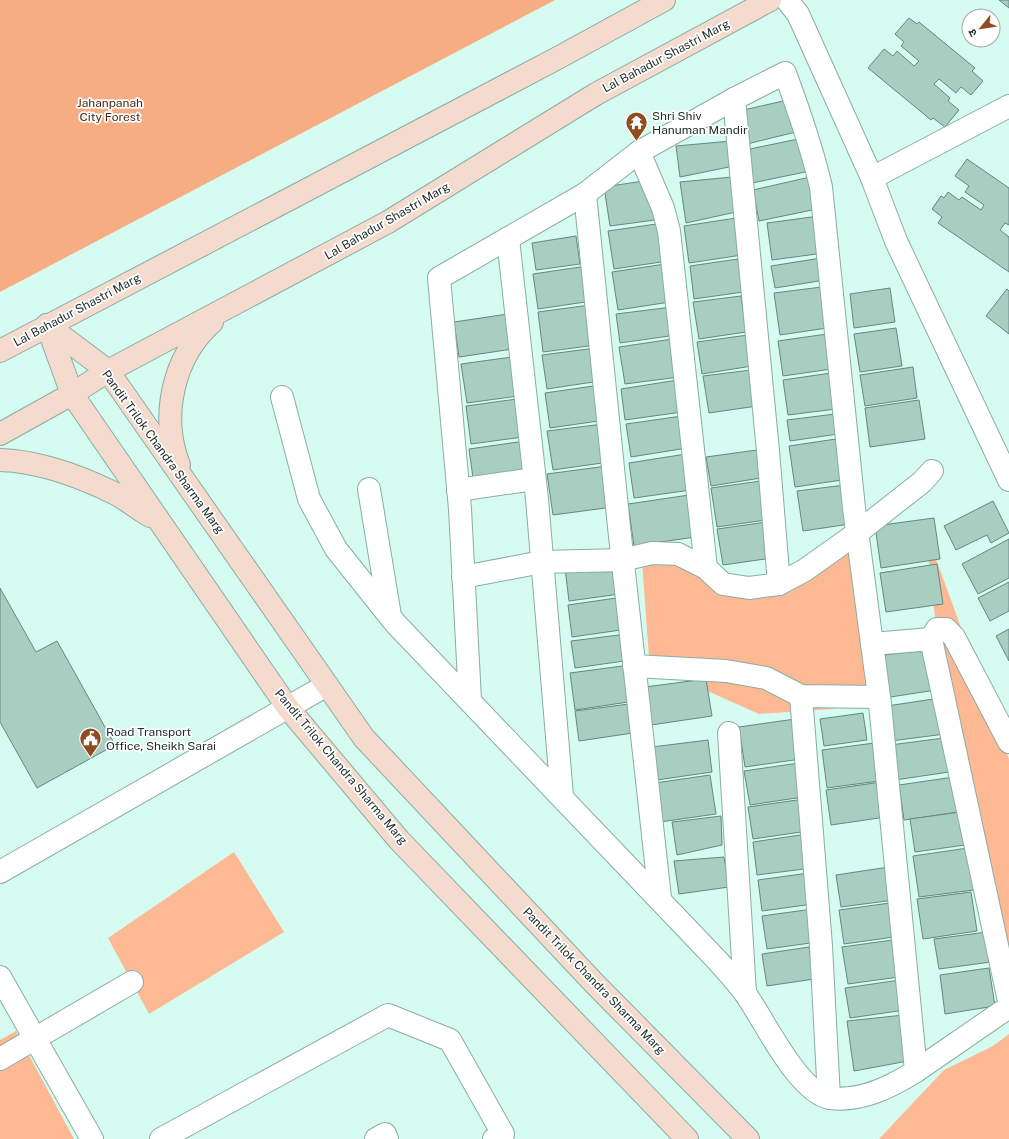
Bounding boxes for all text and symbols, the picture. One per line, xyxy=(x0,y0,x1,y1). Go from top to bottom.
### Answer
north arrow xyxy=(961,8,1001,48)
street label: Lal Bahadur Shastri Marg xyxy=(600,17,732,95)
text: उ xyxy=(965,27,979,39)
park label: Jahanpanah City Forest xyxy=(77,96,143,124)
place label: Shri Shiv Hanuman Mandir xyxy=(652,109,748,137)
temple icon: Shri Shiv Hanuman Mandir xyxy=(624,110,650,143)
street label: Lal Bahadur Shastri Marg xyxy=(322,179,452,263)
street label: Lal Bahadur Shastri Marg xyxy=(11,271,143,349)
street label: Pandit Trilok Chandra Sharma Marg xyxy=(99,368,227,536)
street label: Pandit Trilok Chandra Sharma Marg xyxy=(272,686,410,848)
place label: Road Transport Office, Sheikh Sarai xyxy=(106,725,216,753)
public building icon: Road Transport Office, Sheikh Sarai xyxy=(77,726,103,759)
street label: Pandit Trilok Chandra Sharma Marg xyxy=(520,905,668,1057)

